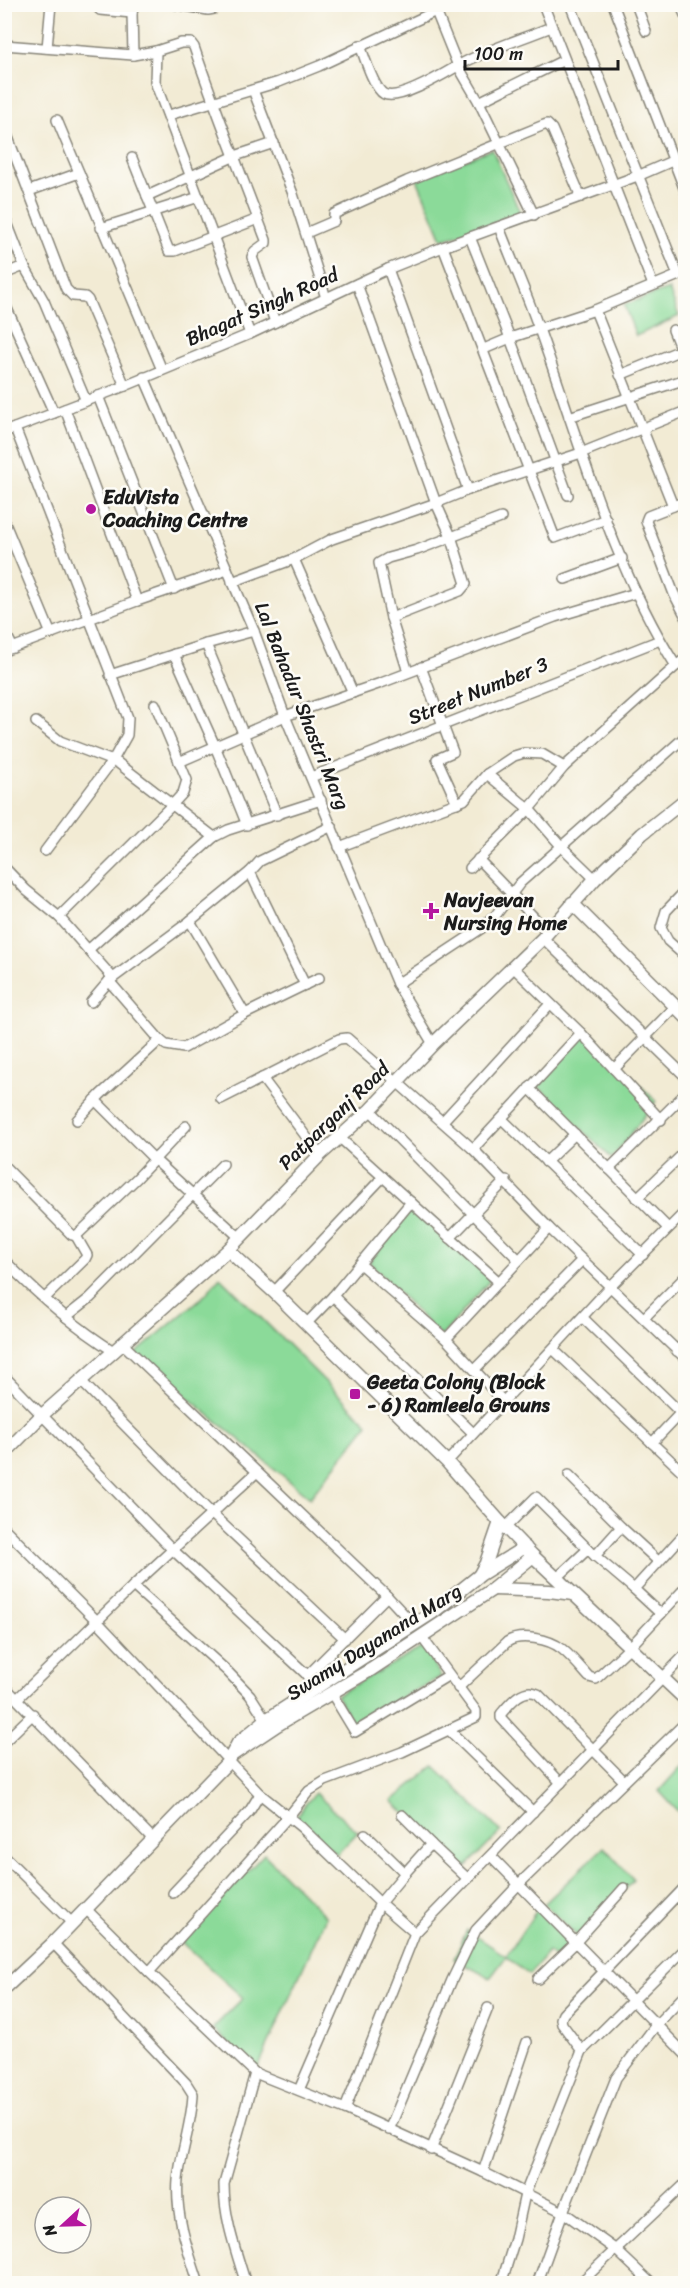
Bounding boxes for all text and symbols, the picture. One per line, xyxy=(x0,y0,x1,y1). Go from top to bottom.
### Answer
scale bar xyxy=(465,33,618,71)
text: 100 m xyxy=(474,38,523,70)
street label: Bhagat Singh Road xyxy=(180,257,345,356)
place label: EduVista Coaching Centre xyxy=(102,480,249,538)
marker: EduVista Coaching Centre xyxy=(84,502,98,516)
street label: Lal Bahadur Shastri Marg xyxy=(244,597,360,815)
street label: Street Number 3 xyxy=(403,647,553,735)
place label: Navjeevan Nursing Home xyxy=(443,883,568,941)
marker: Navjeevan Nursing Home xyxy=(422,902,440,920)
street label: Patparganj Road xyxy=(270,1052,399,1179)
place label: Geeta Colony (Block - 6) Ramleela Grouns xyxy=(366,1365,551,1423)
marker: Geeta Colony (Block - 6) Ramleela Grouns xyxy=(348,1387,362,1401)
street label: Swamy Dayanand Marg xyxy=(279,1574,469,1710)
north arrow xyxy=(33,2195,93,2255)
text: N xyxy=(34,2219,65,2242)

